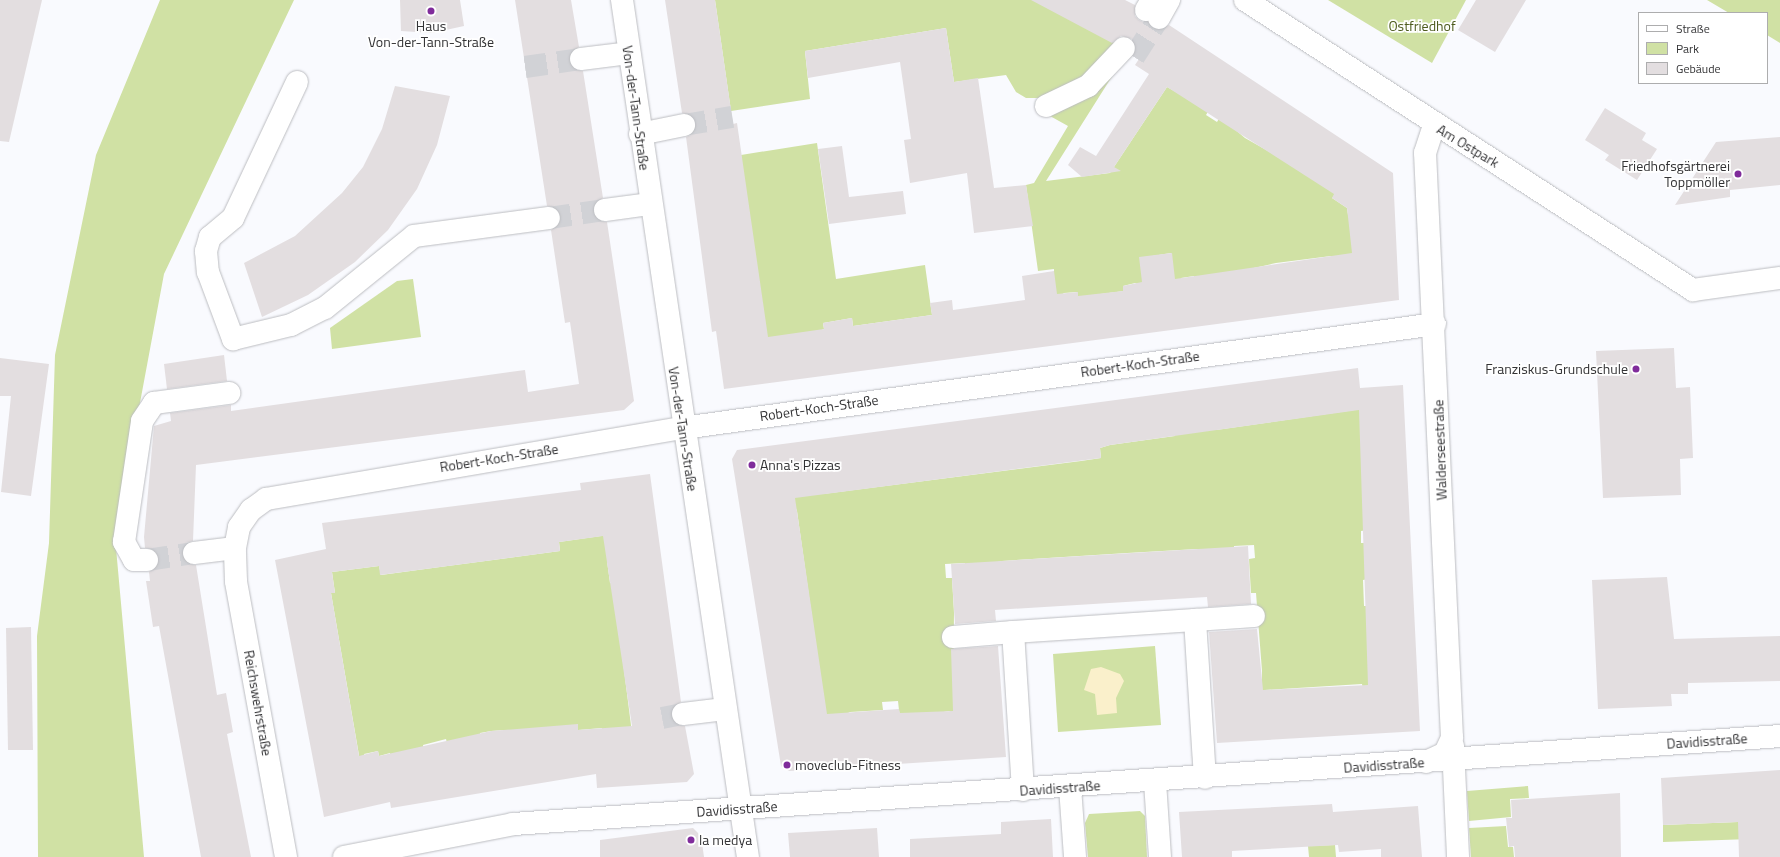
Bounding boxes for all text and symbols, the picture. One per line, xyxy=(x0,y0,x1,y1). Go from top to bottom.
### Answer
marker: Haus Von-der-Tann-Straße xyxy=(426,6,436,16)
legend xyxy=(1638,12,1768,84)
place label: Haus Von-der-Tann-Straße xyxy=(368,18,494,50)
park label: Ostfriedhof xyxy=(1388,18,1456,34)
text: Straße xyxy=(1676,19,1710,38)
text: Park xyxy=(1676,39,1699,58)
street label: Von-der-Tann-Straße xyxy=(619,44,653,172)
text: Gebäude xyxy=(1676,59,1721,78)
street label: Am Ostpark xyxy=(1434,121,1502,171)
place label: Friedhofsgärtnerei Toppmöller xyxy=(1621,158,1730,190)
marker: Friedhofsgärtnerei Toppmöller xyxy=(1733,169,1743,179)
street label: Robert-Koch-Straße xyxy=(1080,347,1200,381)
place label: Franziskus-Grundschule xyxy=(1485,361,1628,377)
marker: Franziskus-Grundschule xyxy=(1631,364,1641,374)
street label: Von-der-Tann-Straße xyxy=(665,366,701,492)
street label: Robert-Koch-Straße xyxy=(759,391,879,425)
street label: Walderseestraße xyxy=(1430,399,1450,501)
street label: Robert-Koch-Straße xyxy=(439,440,559,476)
place label: Anna's Pizzas xyxy=(760,457,840,473)
marker: Anna's Pizzas xyxy=(747,460,757,470)
street label: Reichswehrstraße xyxy=(240,649,276,757)
street label: Davidisstraße xyxy=(1666,730,1748,752)
street label: Davidisstraße xyxy=(1343,754,1425,776)
place label: moveclub-Fitness xyxy=(795,757,901,773)
marker: moveclub-Fitness xyxy=(782,760,792,770)
street label: Davidisstraße xyxy=(1019,777,1101,799)
street label: Davidisstraße xyxy=(696,798,778,820)
place label: la medya xyxy=(699,832,752,848)
marker: la medya xyxy=(686,835,696,845)

